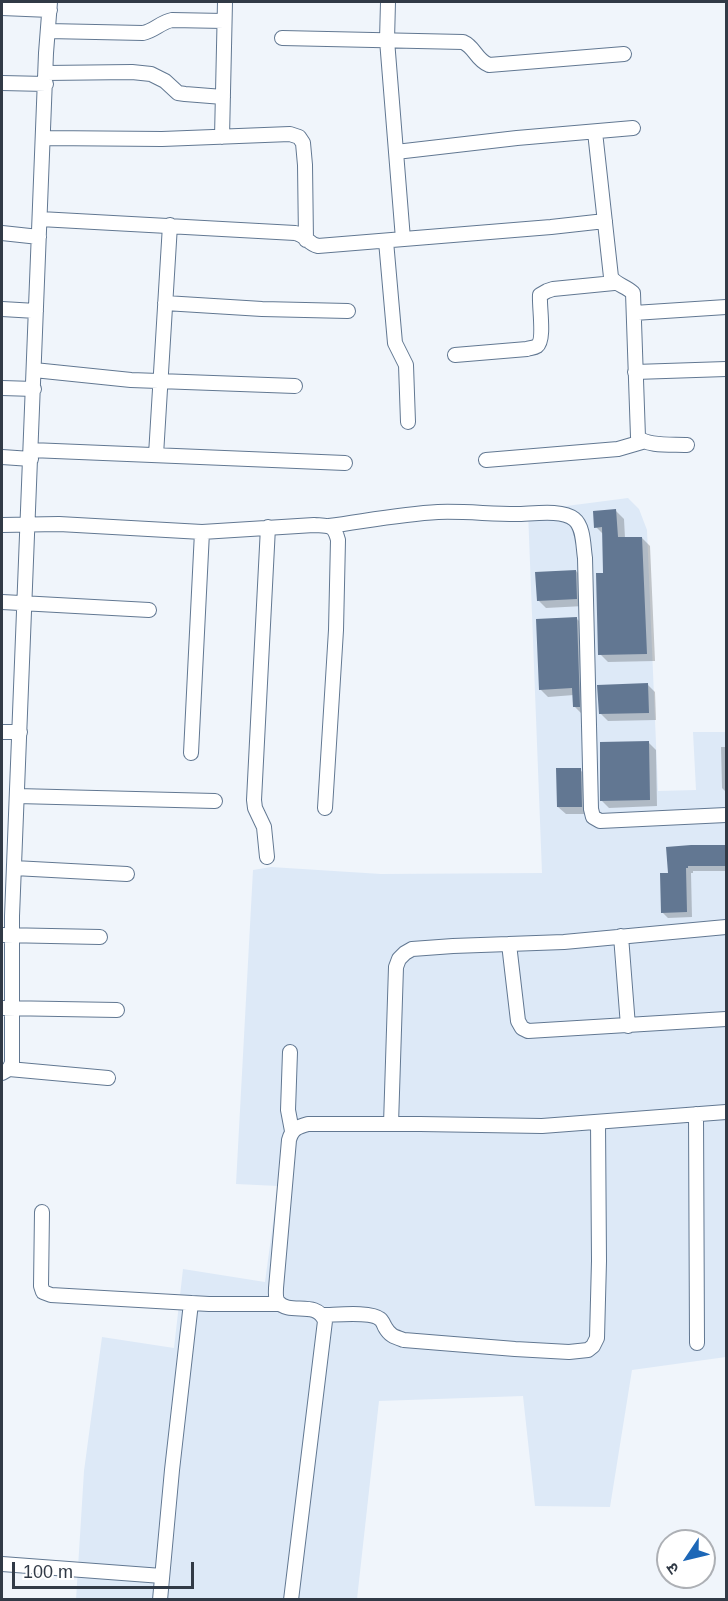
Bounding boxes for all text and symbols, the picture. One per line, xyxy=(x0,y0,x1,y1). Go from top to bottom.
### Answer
north arrow xyxy=(656,1529,716,1589)
scale bar xyxy=(15,1550,196,1588)
text: उ xyxy=(663,1560,682,1577)
text: 100 m xyxy=(23,1562,73,1582)

